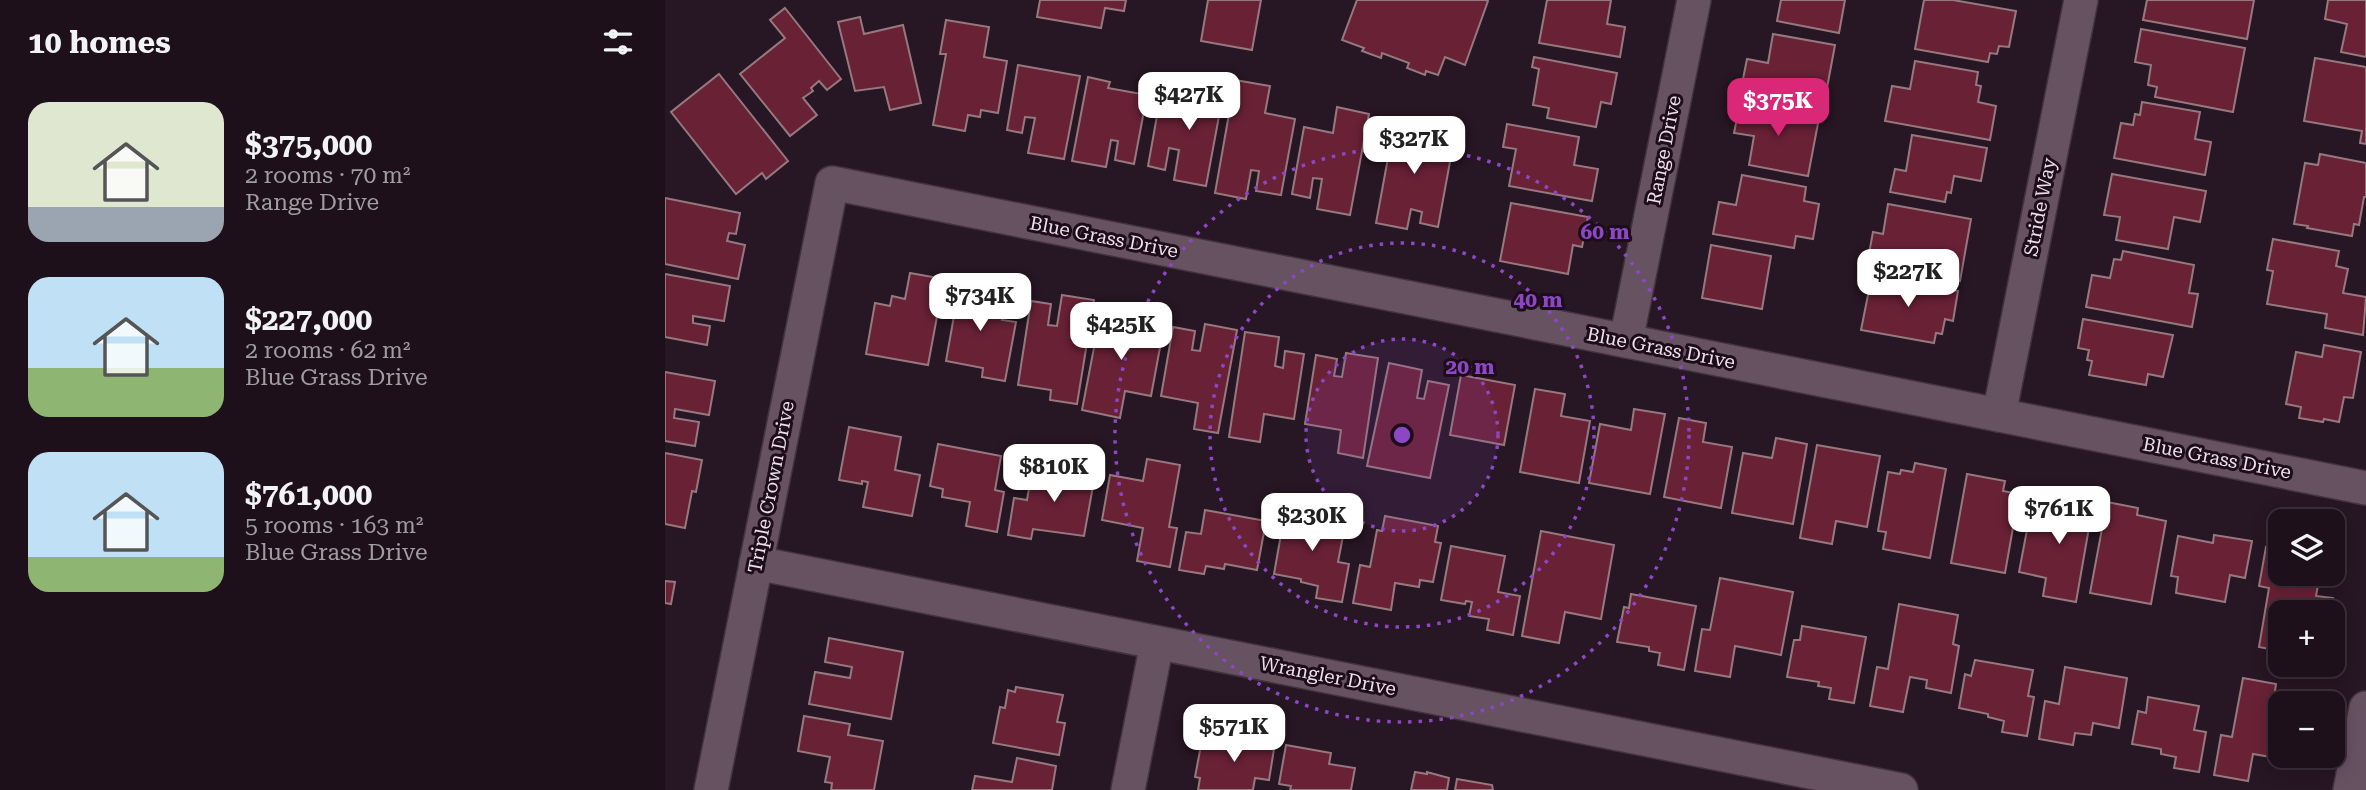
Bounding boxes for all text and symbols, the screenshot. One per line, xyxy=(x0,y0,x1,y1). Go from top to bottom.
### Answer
icon: filters xyxy=(599,23,637,61)
text: 10 homes xyxy=(28,25,171,60)
pin: $427K xyxy=(1140,72,1238,132)
pin: $375K xyxy=(1729,78,1827,138)
text: $427K xyxy=(1154,81,1224,108)
text: $375K xyxy=(1743,87,1813,114)
street label: Range Drive xyxy=(1642,93,1686,207)
pin: $327K xyxy=(1365,116,1463,176)
text: $327K xyxy=(1379,125,1449,152)
text: $375,000 xyxy=(245,127,372,162)
icon: home xyxy=(84,130,168,214)
street label: Stride Way xyxy=(2019,155,2061,258)
text: 2 rooms · 70 m² xyxy=(245,162,411,189)
text: Range Drive xyxy=(245,189,379,216)
street label: Blue Grass Drive xyxy=(1028,211,1180,263)
text: 60 m xyxy=(1580,220,1630,244)
pin: $227K xyxy=(1859,250,1957,309)
text: $227K xyxy=(1873,258,1943,285)
pin: $734K xyxy=(931,274,1029,333)
text: $734K xyxy=(945,282,1015,309)
text: 40 m xyxy=(1513,288,1563,312)
text: $227,000 xyxy=(245,302,372,337)
pin: $425K xyxy=(1072,302,1170,362)
icon: home xyxy=(84,305,168,389)
text: $425K xyxy=(1086,311,1156,338)
street label: Blue Grass Drive xyxy=(1585,322,1737,374)
text: 2 rooms · 62 m² xyxy=(245,337,411,364)
text: 20 m xyxy=(1445,355,1495,379)
text: Blue Grass Drive xyxy=(245,364,428,391)
street label: Triple Crown Drive xyxy=(743,399,799,575)
centre of rings xyxy=(1390,423,1414,447)
street label: Blue Grass Drive xyxy=(2141,432,2293,484)
pin: $810K xyxy=(1005,444,1103,504)
text: $810K xyxy=(1019,453,1089,480)
text: $761,000 xyxy=(245,477,372,512)
icon: home xyxy=(84,480,168,564)
pin: $761K xyxy=(2010,486,2108,546)
pin: $230K xyxy=(1263,494,1361,553)
text: $761K xyxy=(2024,495,2094,522)
text: $230K xyxy=(1277,502,1347,529)
map controls xyxy=(2268,509,2345,768)
button: layers xyxy=(2268,509,2345,586)
text: 5 rooms · 163 m² xyxy=(245,512,423,539)
text: Blue Grass Drive xyxy=(245,539,428,566)
button: + xyxy=(2268,600,2345,677)
street label: Wrangler Drive xyxy=(1258,652,1398,700)
button: − xyxy=(2268,691,2345,768)
pin: $571K xyxy=(1185,704,1283,764)
text: $571K xyxy=(1199,713,1269,740)

